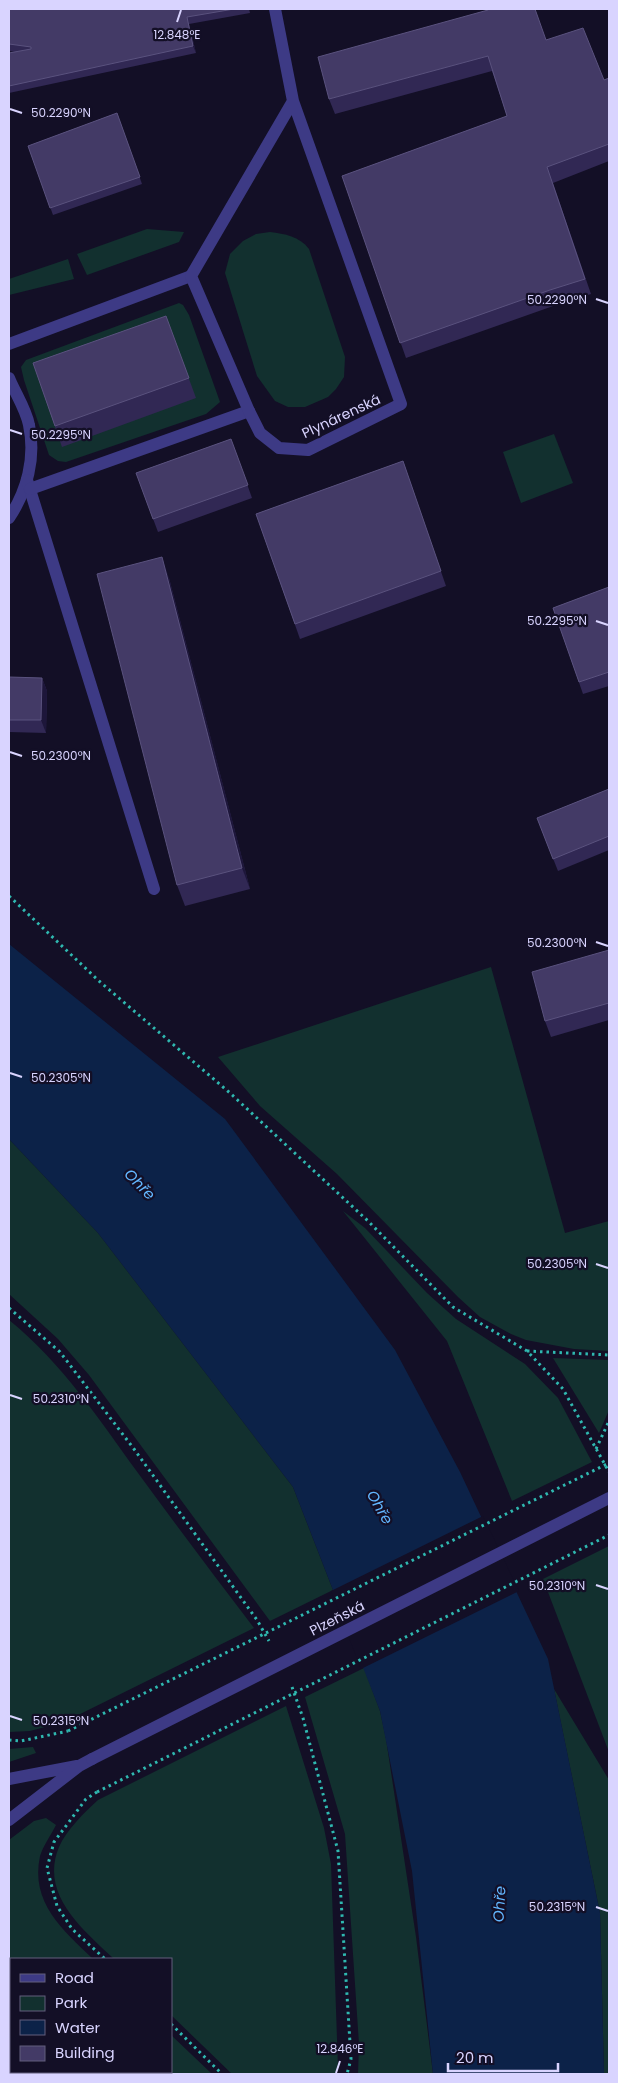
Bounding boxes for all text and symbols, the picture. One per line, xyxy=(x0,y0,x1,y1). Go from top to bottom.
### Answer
text: 12.848°E xyxy=(153,26,201,43)
text: 50.2290°N xyxy=(31,104,91,121)
text: 50.2290°N xyxy=(527,291,587,308)
street label: Plynárenská xyxy=(298,389,384,443)
text: 50.2295°N xyxy=(31,426,91,443)
text: 50.2295°N xyxy=(527,612,587,629)
text: 50.2300°N xyxy=(31,747,91,764)
text: 50.2300°N xyxy=(527,934,587,951)
text: 50.2305°N xyxy=(31,1069,91,1086)
water label: Ohře xyxy=(120,1164,160,1204)
text: 50.2305°N xyxy=(527,1255,587,1272)
text: 50.2310°N xyxy=(33,1390,89,1407)
water label: Ohře xyxy=(362,1486,398,1528)
text: 50.2310°N xyxy=(529,1577,585,1594)
street label: Plzeňská xyxy=(306,1596,368,1640)
text: 50.2315°N xyxy=(33,1712,89,1729)
water label: Ohře xyxy=(488,1885,510,1923)
text: 50.2315°N xyxy=(529,1898,585,1915)
legend xyxy=(10,1958,172,2073)
text: Road xyxy=(55,1967,94,1988)
text: Park xyxy=(55,1992,87,2013)
text: Water xyxy=(55,2017,101,2038)
text: 12.846°E xyxy=(316,2040,364,2057)
scale bar xyxy=(448,2040,558,2072)
text: Building xyxy=(55,2042,115,2063)
text: 20 m xyxy=(456,2047,494,2068)

